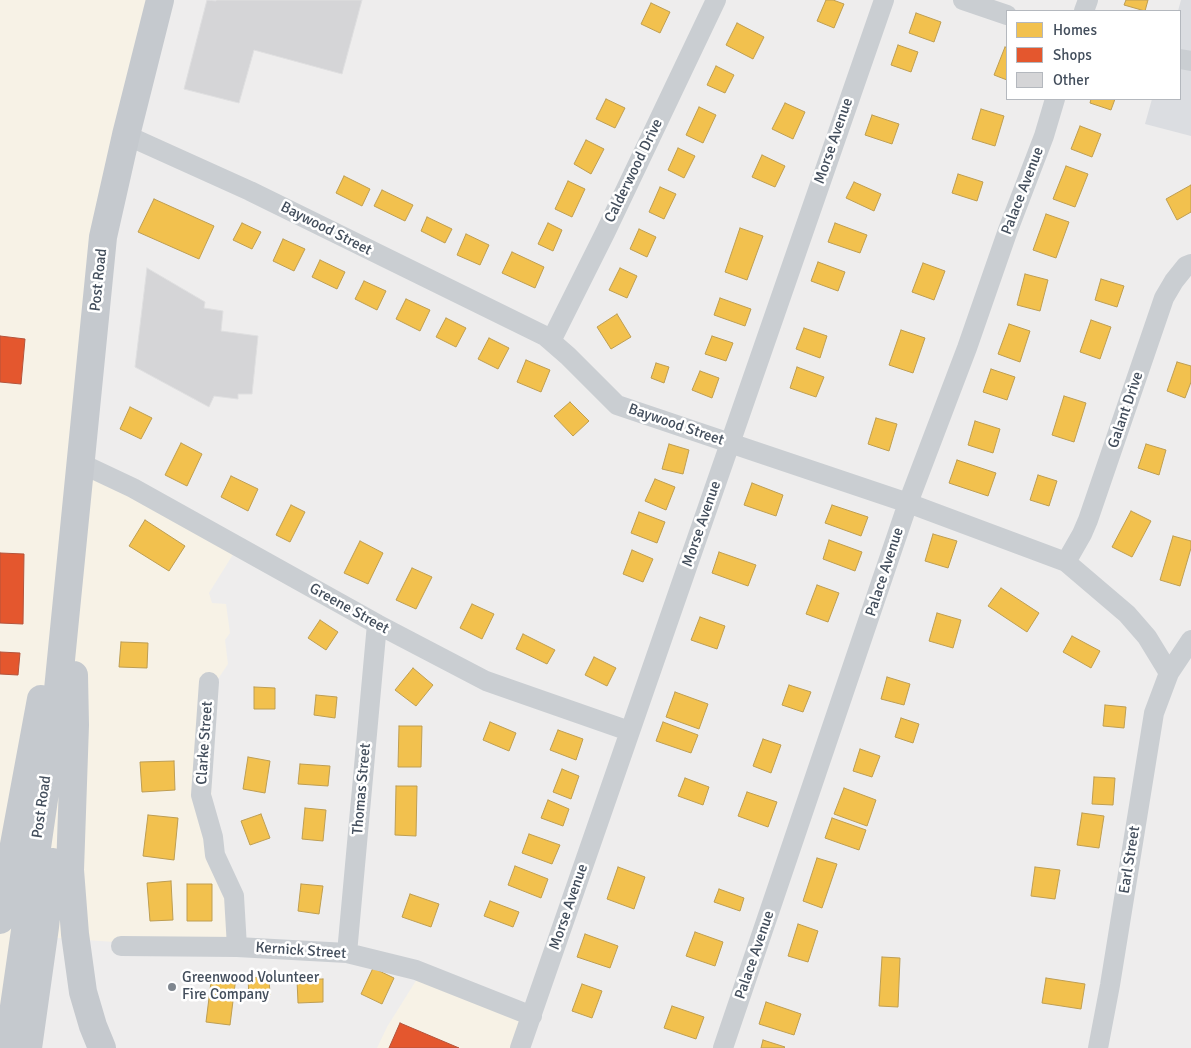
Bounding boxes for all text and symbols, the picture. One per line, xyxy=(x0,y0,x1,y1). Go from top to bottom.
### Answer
legend xyxy=(1006,10,1181,100)
text: Homes xyxy=(1053,21,1097,39)
text: Shops xyxy=(1053,46,1092,64)
text: Other xyxy=(1053,71,1089,89)
street label: Morse Avenue xyxy=(811,96,857,186)
street label: Calderwood Drive xyxy=(601,116,667,226)
street label: Palace Avenue xyxy=(998,145,1048,237)
street label: Baywood Street xyxy=(277,198,375,260)
street label: Post Road xyxy=(87,248,111,312)
street label: Galant Drive xyxy=(1105,369,1147,451)
street label: Baywood Street xyxy=(626,400,726,450)
street label: Morse Avenue xyxy=(679,479,725,569)
street label: Palace Avenue xyxy=(862,525,908,619)
street label: Greene Street xyxy=(306,580,392,638)
street label: Clarke Street xyxy=(193,701,217,785)
street label: Thomas Street xyxy=(349,742,375,836)
street label: Post Road xyxy=(29,774,55,840)
street label: Earl Street xyxy=(1116,825,1144,895)
street label: Morse Avenue xyxy=(546,862,592,952)
street label: Palace Avenue xyxy=(731,908,779,1002)
street label: Kernick Street xyxy=(255,939,347,963)
place label: Greenwood Volunteer Fire Company xyxy=(182,969,319,1004)
marker: Greenwood Volunteer Fire Company xyxy=(166,981,178,993)

